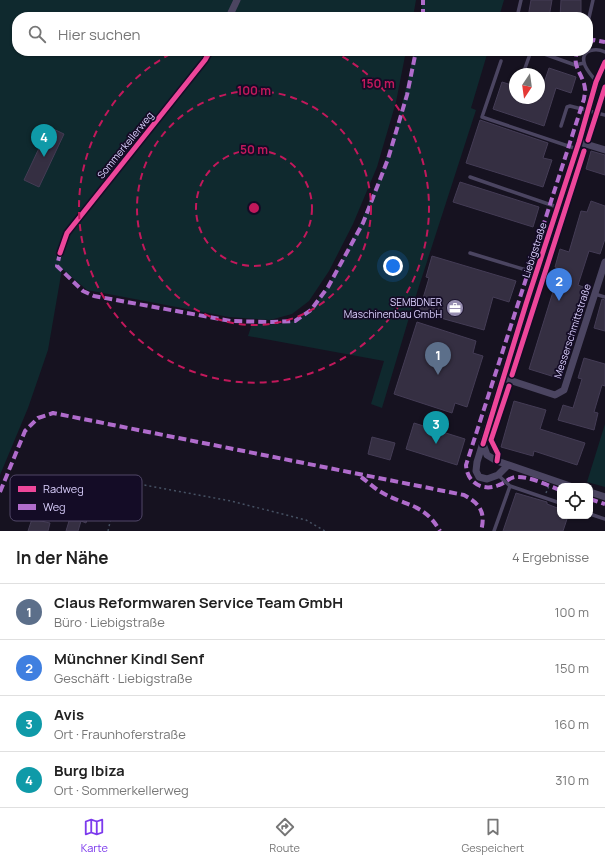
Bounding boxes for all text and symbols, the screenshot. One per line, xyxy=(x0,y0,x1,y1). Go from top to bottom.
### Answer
search box xyxy=(12,12,593,56)
icon: search xyxy=(26,23,48,45)
text: Hier suchen xyxy=(58,24,140,45)
north arrow xyxy=(509,68,545,104)
text: 150 m xyxy=(361,75,395,92)
text: 100 m xyxy=(237,82,271,99)
street label: Sommerkellerweg xyxy=(94,108,156,181)
pin: 4 xyxy=(31,124,57,157)
text: 50 m xyxy=(240,141,268,158)
centre of rings xyxy=(247,201,261,215)
street label: Liebigstraße xyxy=(518,220,550,280)
your location xyxy=(383,256,403,276)
pin: 2 xyxy=(546,268,572,301)
street label: Messerschmittstraße xyxy=(550,282,594,380)
place label: SEMBDNER Maschinenbau GmbH xyxy=(344,295,442,321)
office icon: SEMBDNER Maschinenbau GmbH xyxy=(445,298,465,318)
pin: 1 xyxy=(425,342,451,375)
pin: 3 xyxy=(423,411,449,444)
legend xyxy=(10,475,142,521)
text: Radweg xyxy=(43,481,84,496)
map controls xyxy=(557,483,593,519)
button: locate xyxy=(557,483,593,519)
text: Weg xyxy=(43,499,66,514)
text: In der Nähe xyxy=(16,546,109,569)
text: 4 Ergebnisse xyxy=(512,548,589,566)
text: Claus Reformwaren Service Team GmbH xyxy=(54,592,343,613)
text: 1 xyxy=(26,603,32,621)
text: 100 m xyxy=(554,603,589,621)
text: Büro · Liebigstraße xyxy=(54,613,165,631)
text: Münchner Kindl Senf xyxy=(54,648,204,669)
text: 2 xyxy=(25,659,33,677)
text: 150 m xyxy=(555,659,589,677)
text: Geschäft · Liebigstraße xyxy=(54,669,192,687)
text: Avis xyxy=(54,704,84,725)
text: 3 xyxy=(25,715,33,733)
text: 160 m xyxy=(554,715,589,733)
text: Ort · Fraunhoferstraße xyxy=(54,725,186,743)
text: Burg Ibiza xyxy=(54,760,125,781)
text: 4 xyxy=(25,771,33,789)
text: 310 m xyxy=(555,771,589,789)
text: Ort · Sommerkellerweg xyxy=(54,781,189,799)
tab: Karte xyxy=(81,816,108,855)
tab: Route xyxy=(269,816,300,855)
tab: Gespeichert xyxy=(461,816,524,855)

